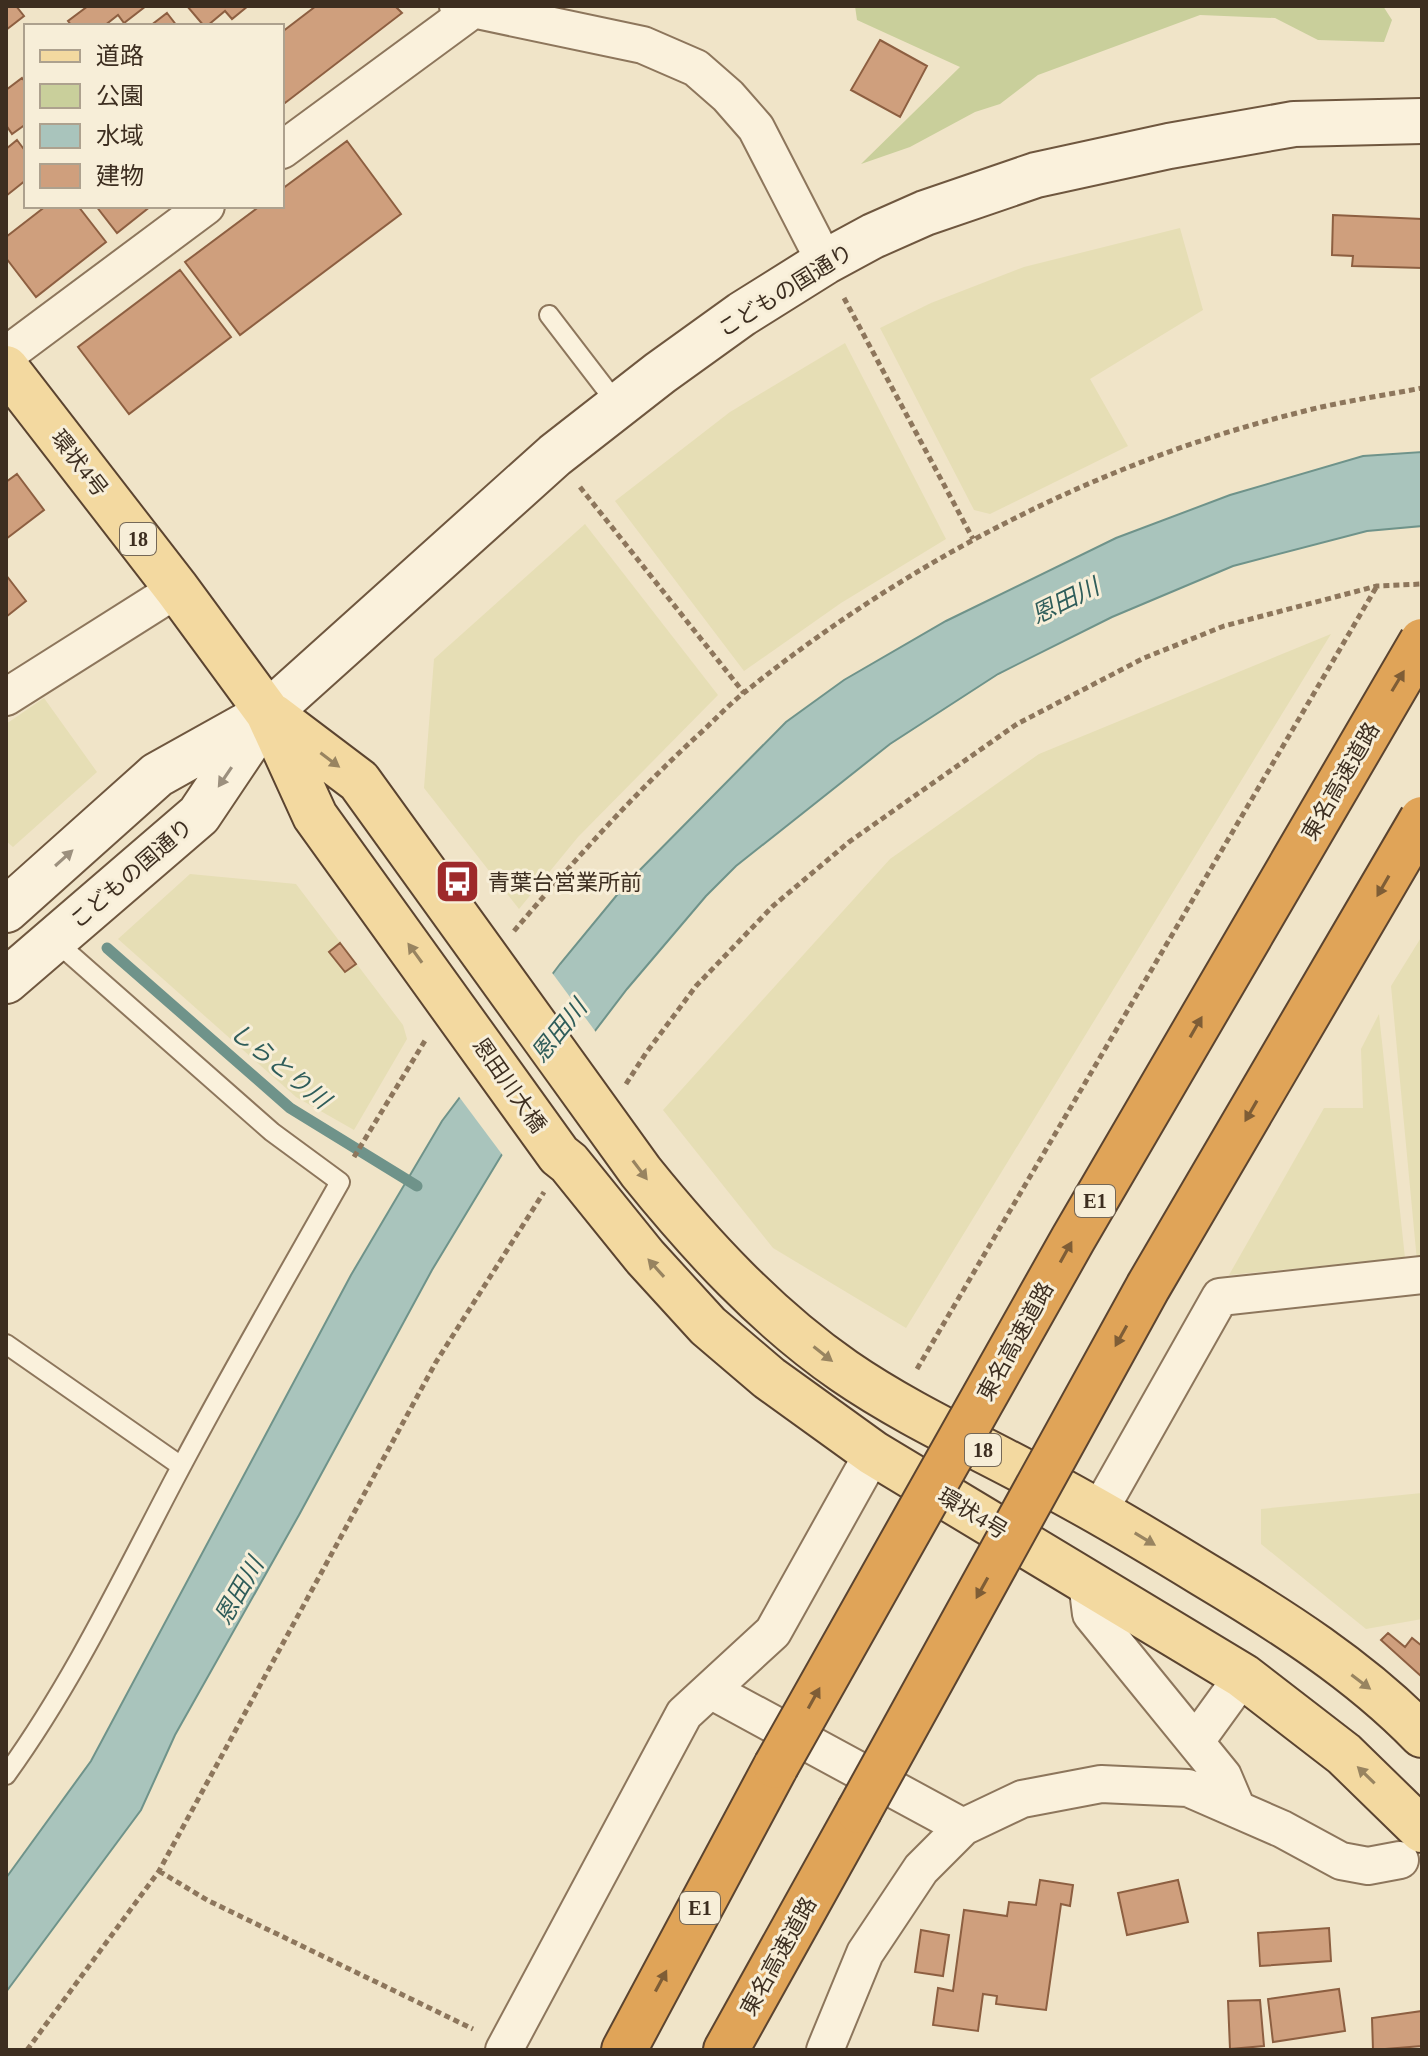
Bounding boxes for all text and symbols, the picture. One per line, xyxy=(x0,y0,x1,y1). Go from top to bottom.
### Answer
legend xyxy=(24,24,284,208)
text: 道路 xyxy=(96,43,144,69)
text: 公園 xyxy=(96,83,144,109)
text: 水域 xyxy=(96,123,144,149)
text: 建物 xyxy=(96,163,144,189)
street label: こどもの国通り xyxy=(713,239,857,342)
street label: 環状4号 xyxy=(46,425,113,501)
road number: 18 xyxy=(120,523,156,555)
water label: 恩田川 xyxy=(1027,572,1106,628)
one-way arrow xyxy=(1391,670,1405,692)
street label: 東名高速道路 xyxy=(1297,718,1384,845)
one-way arrow xyxy=(320,751,341,767)
one-way arrow xyxy=(217,767,232,788)
street label: こどもの国通り xyxy=(65,813,198,933)
one-way arrow xyxy=(54,850,74,867)
bus stop icon: 青葉台営業所前 xyxy=(433,858,481,906)
place label: 青葉台営業所前 xyxy=(488,870,642,895)
one-way arrow xyxy=(1376,875,1390,898)
one-way arrow xyxy=(407,942,423,964)
water label: 恩田川 xyxy=(526,993,594,1067)
one-way arrow xyxy=(1189,1016,1203,1038)
water label: しらとり川 xyxy=(225,1018,337,1116)
street label: 恩田川大橋 xyxy=(468,1033,551,1138)
one-way arrow xyxy=(1244,1100,1258,1122)
one-way arrow xyxy=(632,1159,648,1181)
road number: E1 xyxy=(1075,1185,1115,1217)
one-way arrow xyxy=(1059,1241,1073,1263)
one-way arrow xyxy=(647,1259,665,1278)
street label: 東名高速道路 xyxy=(973,1277,1058,1405)
one-way arrow xyxy=(1114,1325,1128,1347)
one-way arrow xyxy=(813,1345,833,1362)
road number: 18 xyxy=(965,1434,1001,1466)
street label: 環状4号 xyxy=(933,1483,1012,1544)
one-way arrow xyxy=(1134,1531,1156,1545)
water label: 恩田川 xyxy=(210,1551,270,1629)
one-way arrow xyxy=(975,1577,989,1599)
one-way arrow xyxy=(1351,1673,1372,1689)
one-way arrow xyxy=(807,1686,821,1709)
one-way arrow xyxy=(1357,1766,1376,1785)
road number: E1 xyxy=(680,1892,720,1924)
street label: 東名高速道路 xyxy=(736,1892,821,2020)
one-way arrow xyxy=(654,1970,668,1993)

